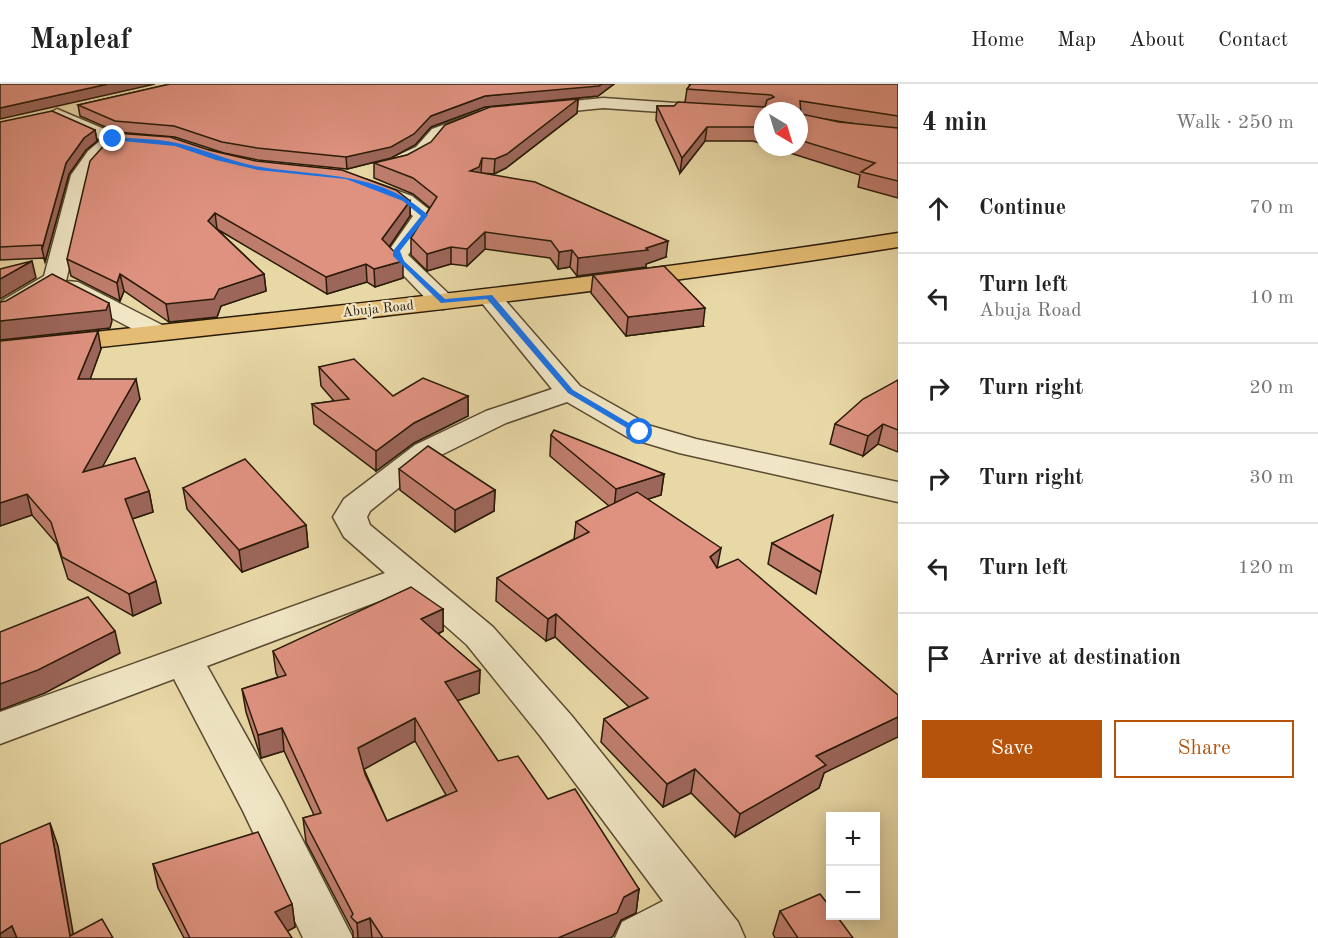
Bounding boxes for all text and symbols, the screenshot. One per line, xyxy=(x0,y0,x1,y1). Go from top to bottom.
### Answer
text: Mapleaf xyxy=(30,27,130,55)
text: Home xyxy=(971,30,1024,51)
text: Map xyxy=(1057,30,1096,51)
text: About xyxy=(1129,30,1185,51)
text: Contact xyxy=(1218,30,1288,51)
north arrow xyxy=(754,102,808,156)
text: 4 min xyxy=(922,110,987,136)
text: Walk · 250 m xyxy=(1175,113,1294,133)
route end xyxy=(99,125,125,151)
icon: ahead xyxy=(922,192,955,225)
text: Continue xyxy=(979,197,1066,219)
text: 70 m xyxy=(1249,198,1294,218)
text: Turn left xyxy=(979,274,1068,296)
icon: left xyxy=(922,282,955,315)
text: 10 m xyxy=(1249,288,1294,308)
street label: Abuja Road xyxy=(342,298,414,320)
text: Abuja Road xyxy=(979,301,1082,321)
icon: right xyxy=(922,372,955,405)
text: Turn right xyxy=(979,377,1083,399)
text: 20 m xyxy=(1249,378,1294,398)
route start xyxy=(626,418,652,444)
icon: right xyxy=(922,462,955,495)
text: Turn right xyxy=(979,467,1083,489)
text: 30 m xyxy=(1249,468,1294,488)
icon: left xyxy=(922,552,955,585)
text: Turn left xyxy=(979,557,1068,579)
text: 120 m xyxy=(1238,558,1294,578)
icon: arrive xyxy=(922,642,955,675)
text: Arrive at destination xyxy=(979,647,1181,669)
button: Save xyxy=(922,720,1102,778)
button: Share xyxy=(1114,720,1294,778)
map controls xyxy=(826,812,880,920)
button: + xyxy=(826,812,880,866)
button: − xyxy=(826,866,880,920)

